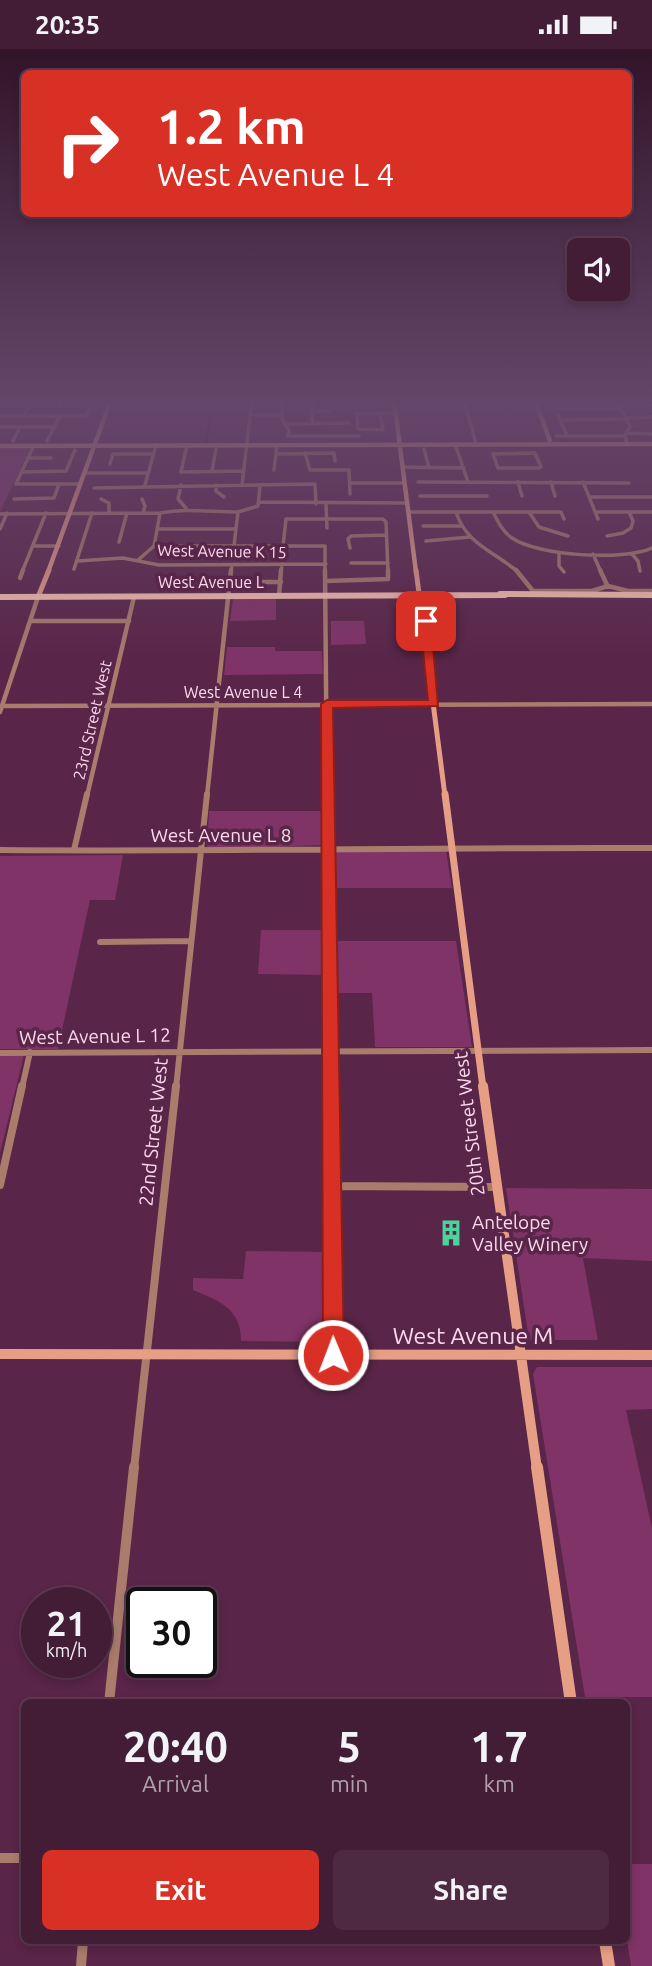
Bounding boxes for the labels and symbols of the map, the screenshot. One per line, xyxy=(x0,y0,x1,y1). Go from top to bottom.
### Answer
street label: West Avenue K 15 xyxy=(157,541,287,561)
street label: West Avenue L xyxy=(158,573,264,591)
pin xyxy=(396,591,456,651)
street label: 23rd Street West xyxy=(69,658,115,782)
street label: West Avenue L 4 xyxy=(184,683,302,701)
street label: West Avenue L 8 xyxy=(151,824,291,846)
street label: West Avenue L 12 xyxy=(19,1024,171,1048)
street label: 20th Street West xyxy=(449,1050,489,1197)
street label: 22nd Street West xyxy=(134,1056,172,1207)
place label: Antelope Valley Winery xyxy=(472,1211,588,1255)
building icon: Antelope Valley Winery xyxy=(436,1218,466,1248)
position arrow xyxy=(296,1318,370,1392)
street label: West Avenue M xyxy=(393,1323,553,1348)
speed limit sign: 30 xyxy=(126,1587,217,1678)

